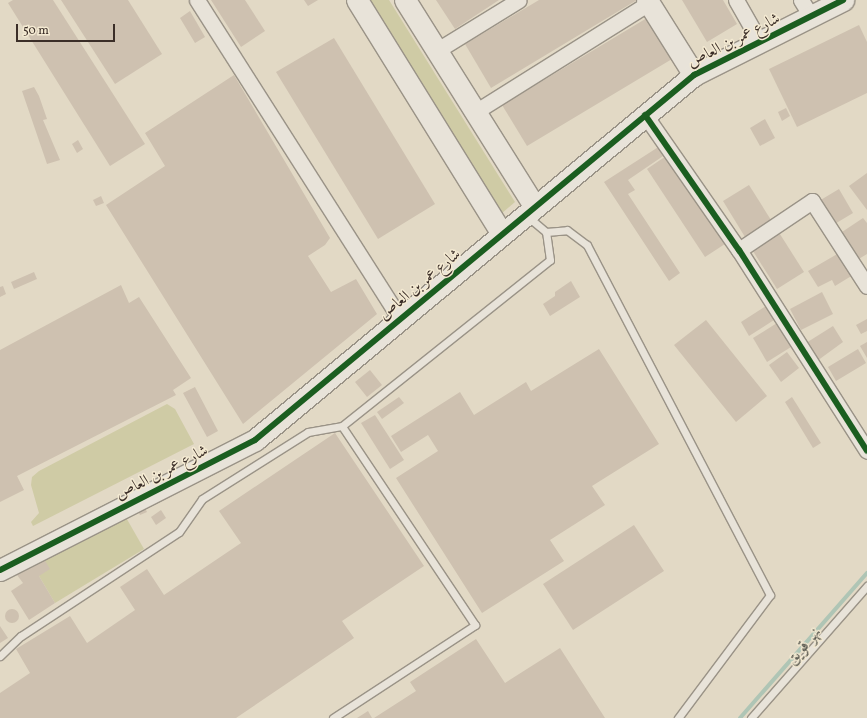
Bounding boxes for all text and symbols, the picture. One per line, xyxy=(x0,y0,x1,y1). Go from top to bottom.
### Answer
street label: شارع عمر بن العاص xyxy=(685,9,783,73)
scale bar xyxy=(18,16,117,42)
text: 50 m xyxy=(23,23,49,39)
street label: شارع عمر بن العاص xyxy=(375,245,465,325)
street label: شارع عمر بن العاص xyxy=(113,441,211,505)
water label: نهر قويق xyxy=(782,623,826,669)

